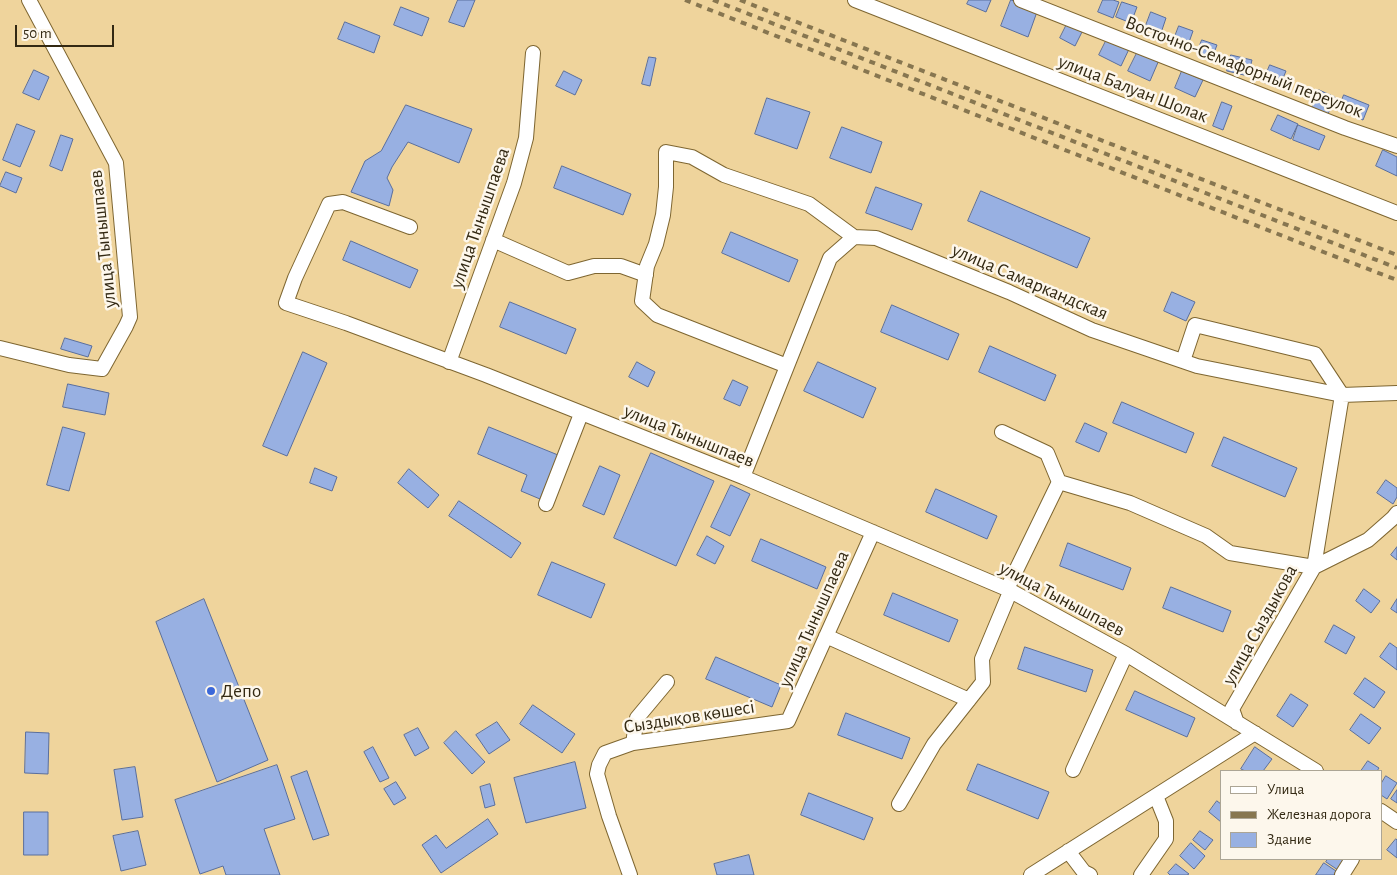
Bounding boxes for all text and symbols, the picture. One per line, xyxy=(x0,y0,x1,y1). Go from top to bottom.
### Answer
street label: Восточно-Семафорный переулок xyxy=(1122,11,1366,123)
scale bar xyxy=(18,15,116,47)
text: 50 m xyxy=(23,26,52,41)
street label: улица Балуан Шолак xyxy=(1055,50,1211,128)
street label: улица Тынышпаева xyxy=(445,145,515,291)
street label: улица Тынышпаев xyxy=(84,169,122,309)
street label: улица Самаркандская xyxy=(949,239,1111,325)
street label: улица Тынышпаев xyxy=(620,399,758,473)
street label: улица Тынышпаева xyxy=(774,547,854,691)
street label: улица Тынышпаев xyxy=(995,556,1129,642)
street label: улица Сыздыкова xyxy=(1218,561,1302,689)
place label: Депо xyxy=(221,680,261,702)
marker: Депо xyxy=(205,685,217,697)
street label: Сыздықов көшесі xyxy=(622,695,756,739)
legend xyxy=(1220,770,1382,860)
text: Улица xyxy=(1267,782,1304,797)
text: Железная дорога xyxy=(1267,807,1371,822)
text: Здание xyxy=(1267,832,1312,847)

